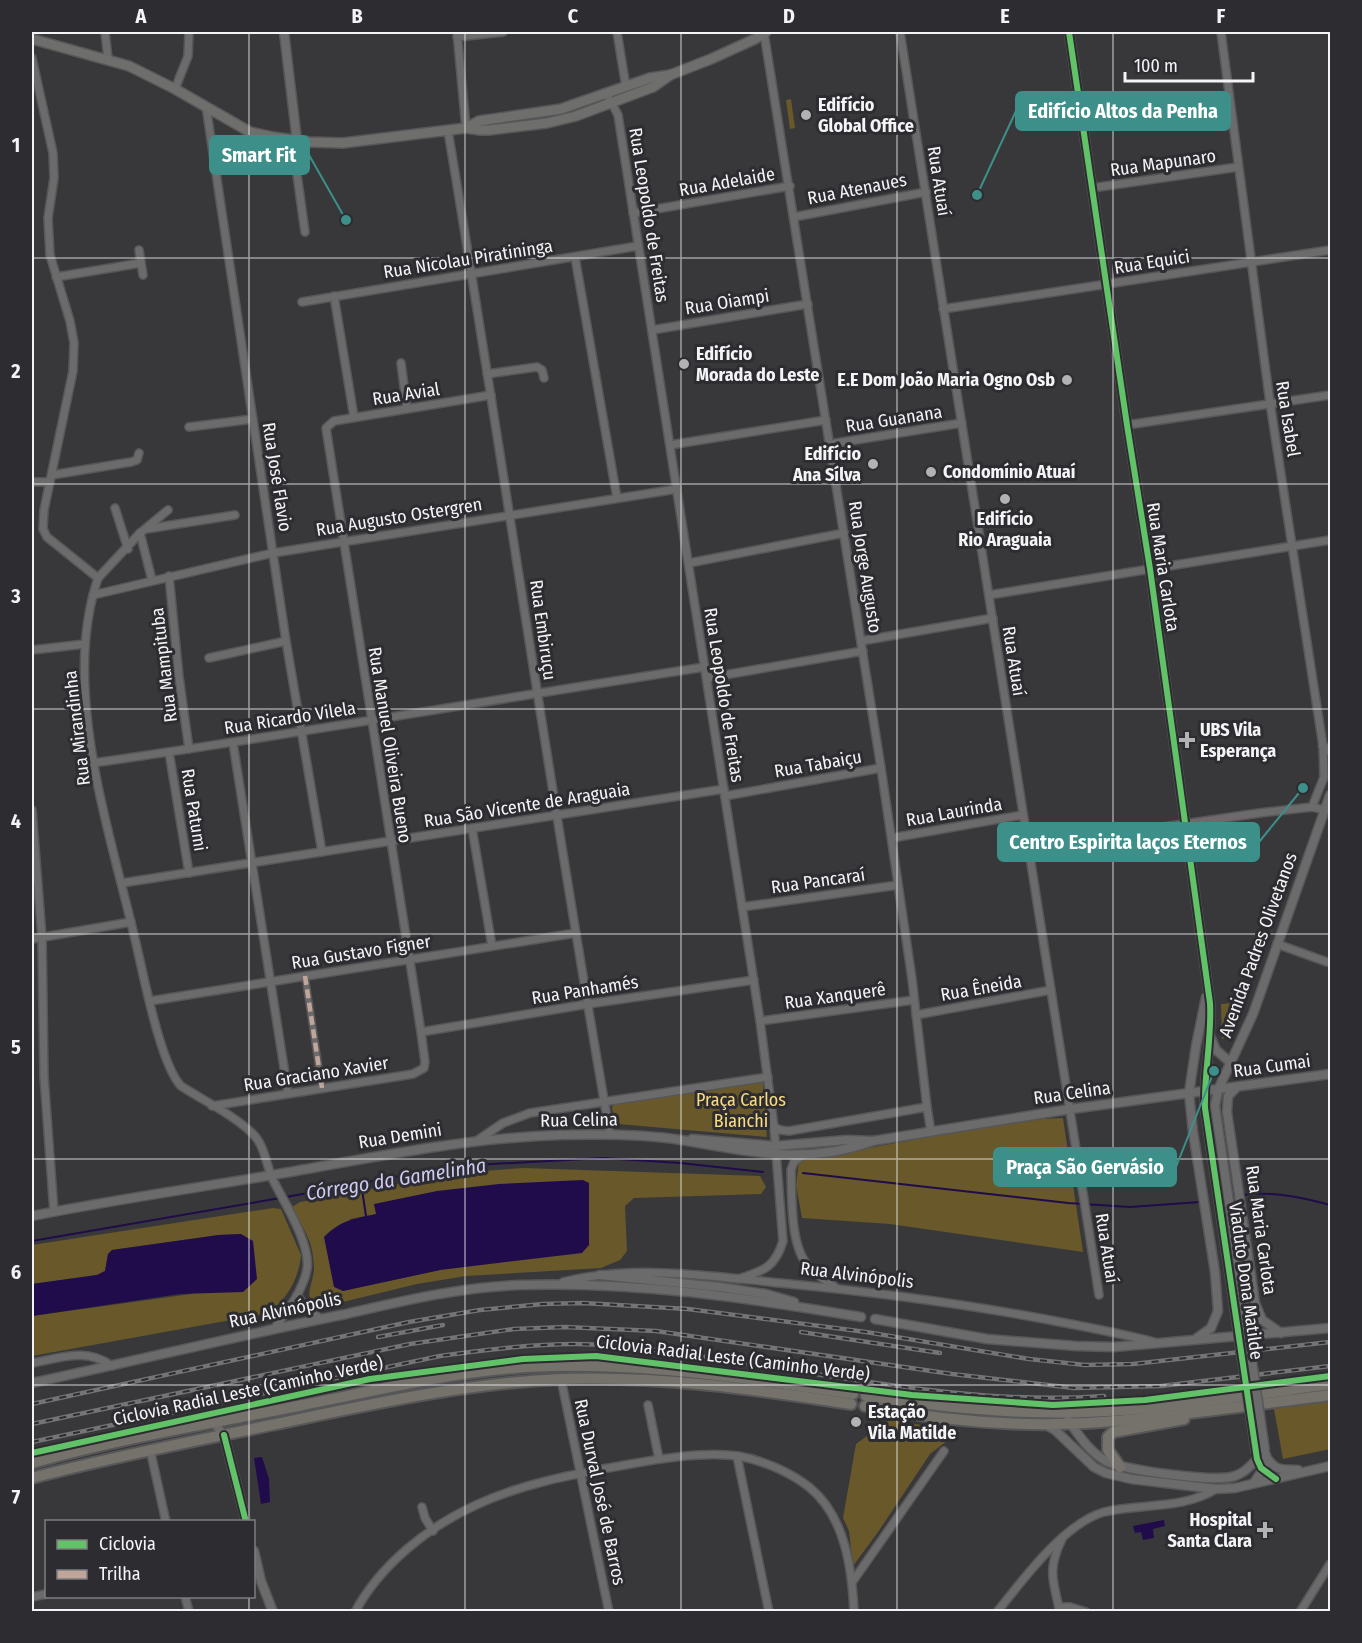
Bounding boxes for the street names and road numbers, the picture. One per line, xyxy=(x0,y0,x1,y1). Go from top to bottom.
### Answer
street label: Rua Leopoldo de Freitas xyxy=(624,126,674,304)
street label: Rua Atuaí xyxy=(923,145,955,218)
street label: Rua Mapunaro xyxy=(1109,145,1217,181)
street label: Rua Adelaide xyxy=(677,163,777,201)
street label: Rua Atenaues xyxy=(806,169,909,209)
street label: Rua Nicolau Piratininga xyxy=(382,235,554,283)
street label: Rua Equici xyxy=(1113,245,1191,279)
street label: Rua Oiampi xyxy=(683,284,771,320)
street label: Rua Avial xyxy=(371,378,441,410)
street label: Rua Isabel xyxy=(1271,379,1305,459)
street label: Rua Guanana xyxy=(844,400,944,437)
street label: Rua José Flavio xyxy=(257,421,297,533)
street label: Rua Augusto Ostergren xyxy=(314,493,484,541)
street label: Rua Jorge Augusto xyxy=(844,499,886,635)
street label: Rua Maria Carlota xyxy=(1142,501,1184,633)
street label: Rua Embiruçu xyxy=(525,578,561,682)
street label: Rua Mampituba xyxy=(146,606,182,724)
street label: Rua Leopoldo de Freitas xyxy=(699,606,749,784)
street label: Rua Atuaí xyxy=(998,625,1030,698)
street label: Rua Manuel Oliveira Bueno xyxy=(364,645,416,845)
street label: Rua Mirandinha xyxy=(59,669,95,787)
street label: Rua Ricardo Vilela xyxy=(223,697,357,739)
street label: Rua Tabaiçu xyxy=(773,746,863,782)
street label: Rua Patumi xyxy=(177,767,211,853)
street label: Rua São Vicente de Araguaia xyxy=(422,778,632,832)
street label: Rua Laurinda xyxy=(904,793,1004,831)
street label: Avenida Padres Olivetanos xyxy=(1214,849,1302,1040)
street label: Rua Pancaraí xyxy=(770,863,867,898)
street label: Rua Gustavo Figner xyxy=(290,930,433,974)
street label: Rua Êneida xyxy=(939,970,1023,1006)
street label: Rua Panhamés xyxy=(530,971,640,1009)
street label: Rua Xanquerê xyxy=(783,978,887,1014)
street label: Rua Cumai xyxy=(1232,1050,1312,1082)
street label: Rua Graciano Xavier xyxy=(242,1052,391,1096)
street label: Rua Celina xyxy=(1032,1077,1112,1109)
street label: Rua Celina xyxy=(540,1108,618,1132)
street label: Rua Demini xyxy=(357,1119,443,1153)
street label: Rua Maria Carlota xyxy=(1241,1164,1281,1296)
street label: Viaduto Dona Matilde xyxy=(1224,1201,1268,1361)
street label: Rua Atuaí xyxy=(1091,1212,1123,1285)
street label: Rua Alvinópolis xyxy=(799,1257,915,1293)
street label: Rua Alvinópolis xyxy=(227,1287,343,1333)
street label: Ciclovia Radial Leste (Caminho Verde) xyxy=(595,1330,871,1386)
street label: Ciclovia Radial Leste (Caminho Verde) xyxy=(111,1352,385,1430)
street label: Rua Durval José de Barros xyxy=(570,1397,631,1587)

